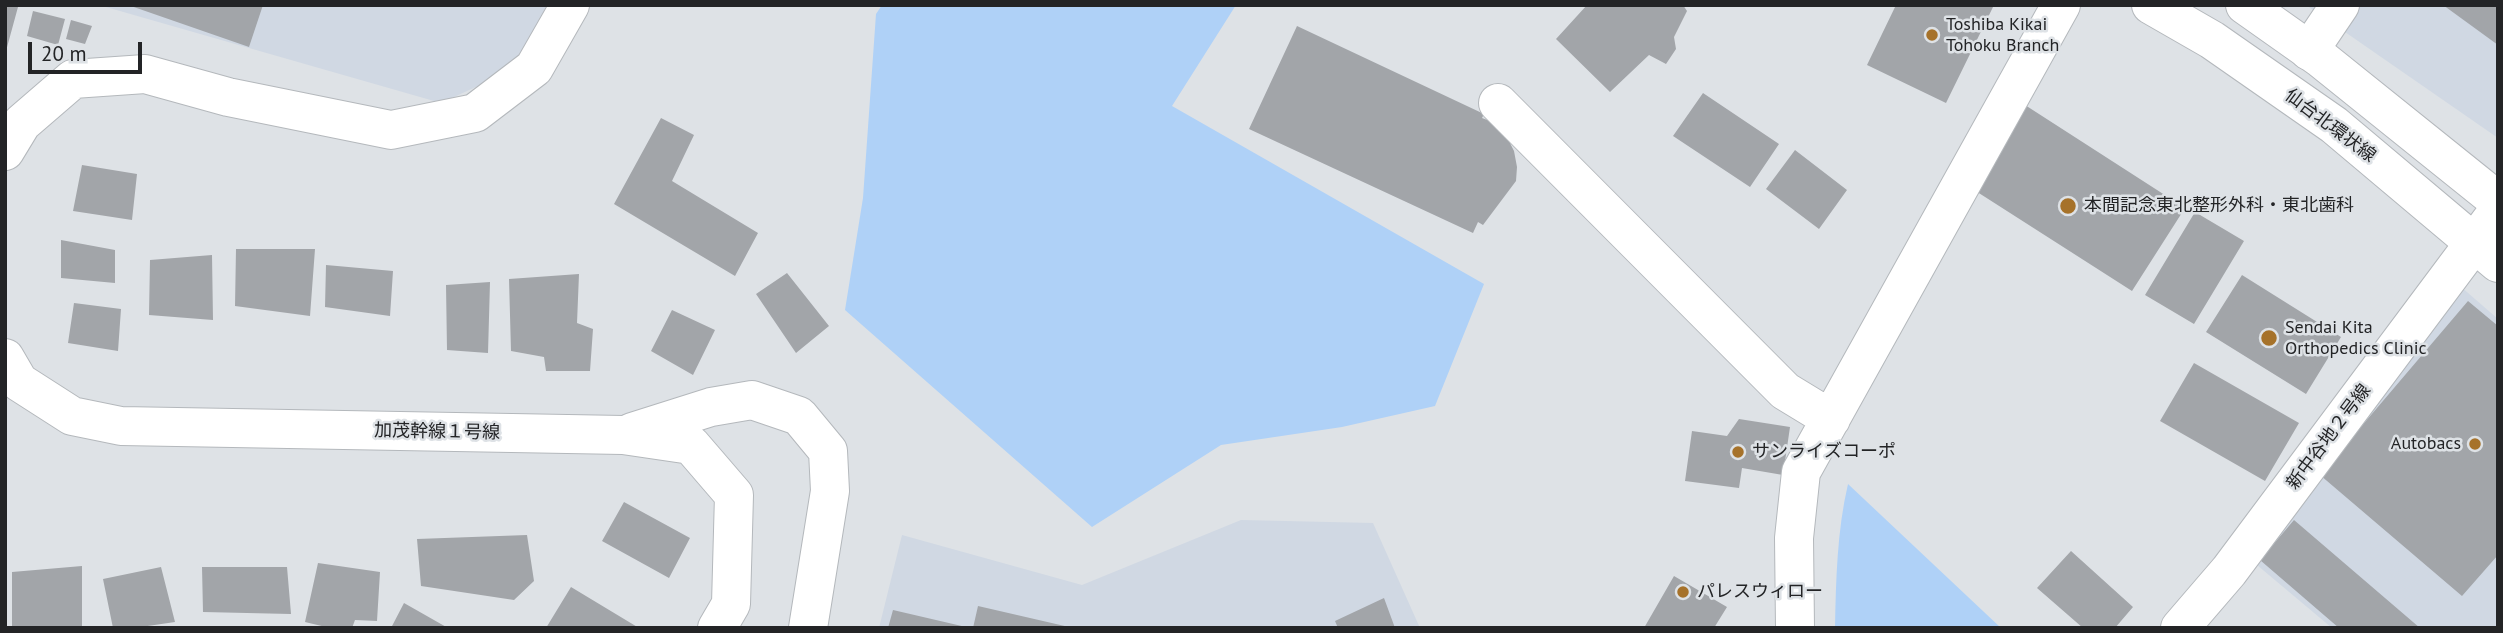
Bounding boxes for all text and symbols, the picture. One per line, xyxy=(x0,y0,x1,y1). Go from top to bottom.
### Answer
place label: Toshiba Kikai Tohoku Branch xyxy=(1946,14,2059,56)
marker: Toshiba Kikai Tohoku Branch xyxy=(1924,27,1940,43)
scale bar xyxy=(32,28,145,72)
text: 20 m xyxy=(41,40,87,67)
street label: 仙台北環状線 xyxy=(2280,85,2380,167)
place label: 本間記念東北整形外科・東北歯科 xyxy=(2084,195,2354,217)
marker: 本間記念東北整形外科・東北歯科 xyxy=(2058,196,2078,216)
place label: Sendai Kita Orthopedics Clinic xyxy=(2285,317,2427,360)
marker: Sendai Kita Orthopedics Clinic xyxy=(2259,328,2279,348)
street label: 新中谷地２号線 xyxy=(2282,380,2376,494)
street label: 加茂幹線１号線 xyxy=(374,420,500,444)
place label: Autobacs xyxy=(2391,433,2461,455)
marker: Autobacs xyxy=(2467,436,2483,452)
place label: サンライズコーポ xyxy=(1752,441,1896,463)
marker: サンライズコーポ xyxy=(1730,444,1746,460)
place label: パレスウィロー xyxy=(1697,581,1823,603)
marker: パレスウィロー xyxy=(1675,584,1691,600)

